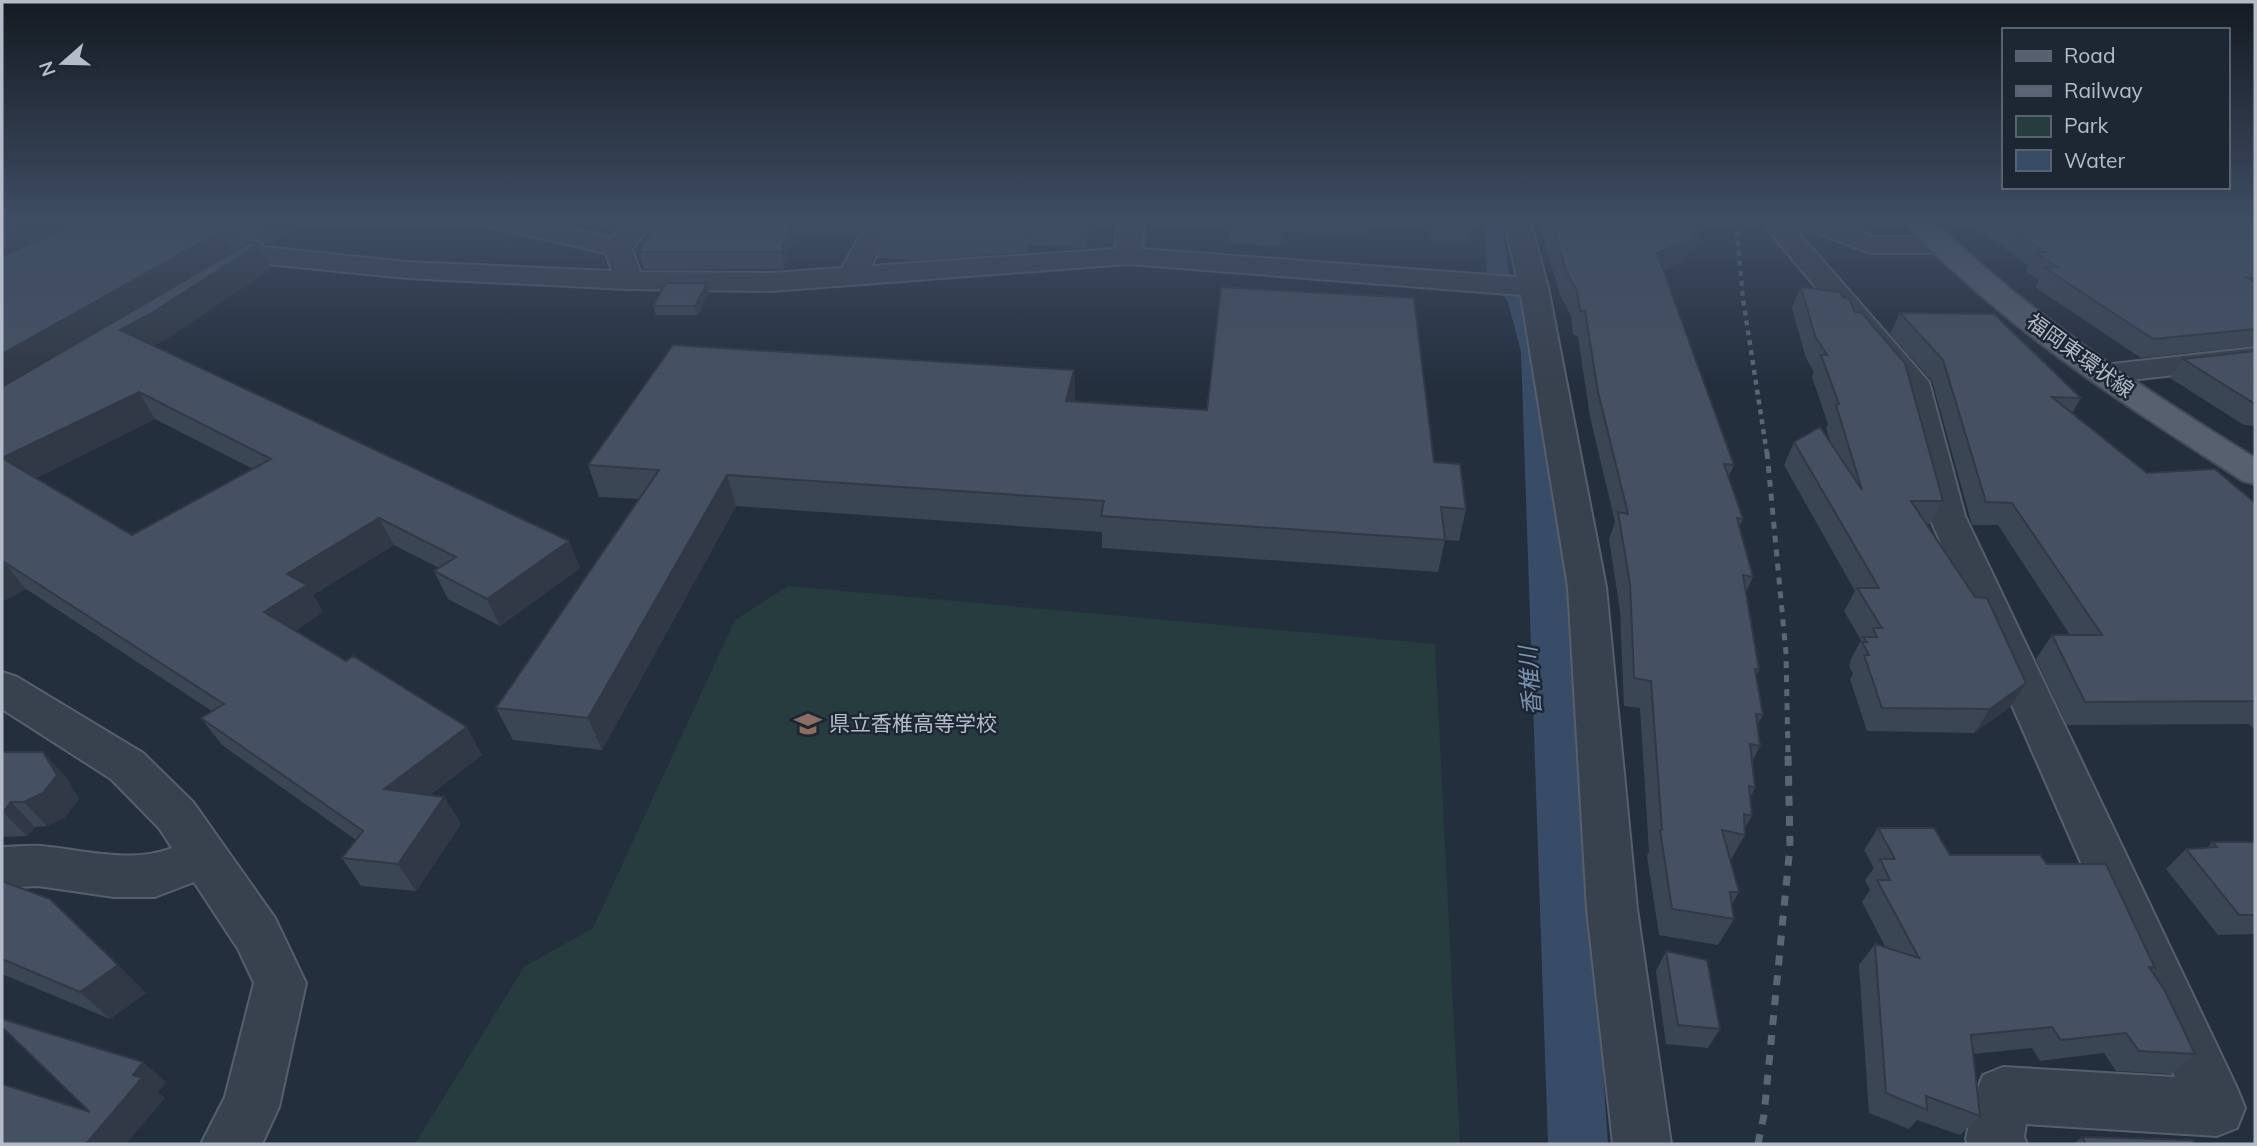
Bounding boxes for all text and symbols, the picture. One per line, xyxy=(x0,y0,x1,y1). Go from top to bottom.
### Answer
north arrow xyxy=(28,28,98,98)
legend xyxy=(2002,28,2229,189)
text: Road xyxy=(2064,42,2115,68)
text: N xyxy=(33,58,61,80)
text: Railway xyxy=(2064,77,2143,103)
text: Park xyxy=(2064,112,2108,138)
text: Water xyxy=(2064,147,2125,173)
street label: 福岡東環状線 xyxy=(2022,308,2139,403)
water label: 香椎川 xyxy=(1512,643,1546,716)
school or university icon: 県立香椎高等学校 xyxy=(793,709,823,739)
place label: 県立香椎高等学校 xyxy=(829,710,997,736)

